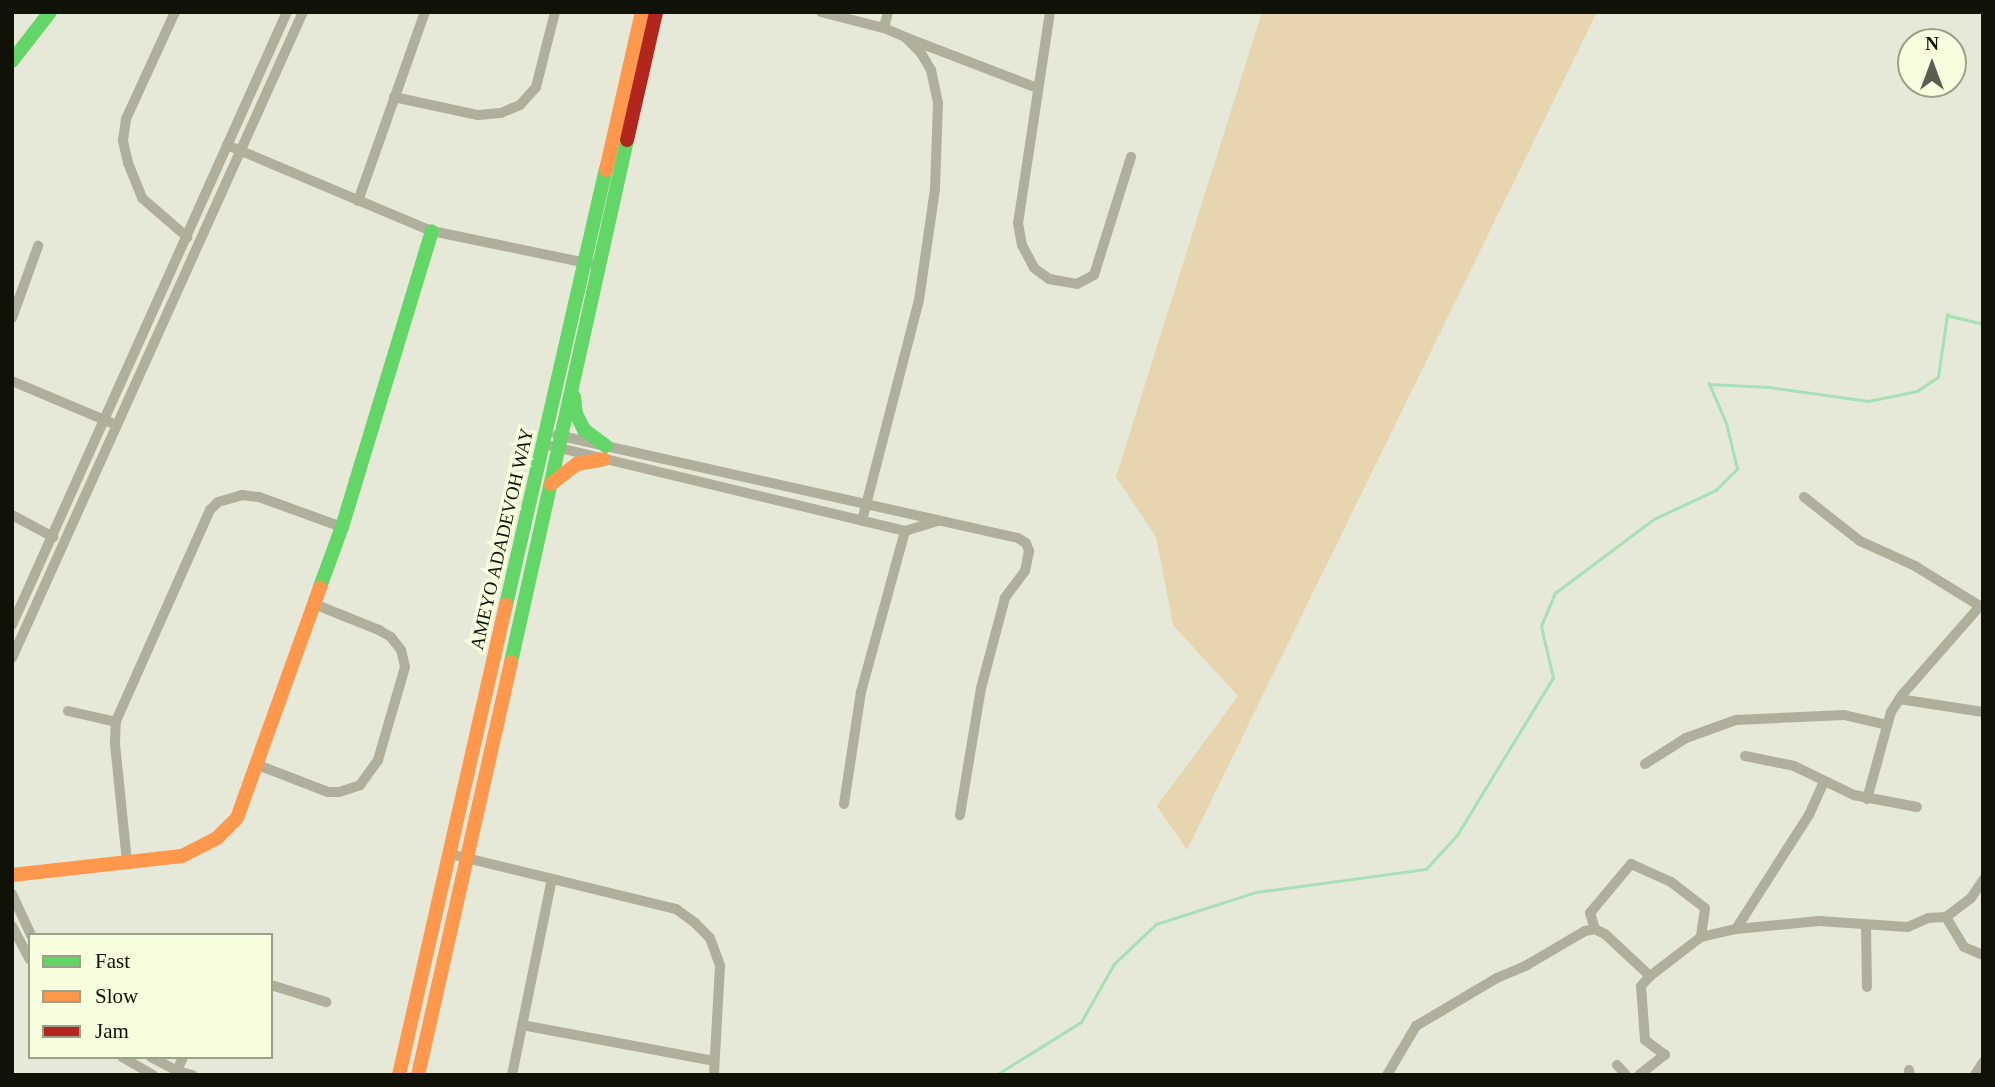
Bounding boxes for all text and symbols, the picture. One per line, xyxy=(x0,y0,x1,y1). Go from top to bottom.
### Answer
north arrow xyxy=(1897,28,1967,98)
text: N xyxy=(1925,33,1939,54)
street label: AMEYO ADADEVOH WAY xyxy=(465,425,539,653)
legend xyxy=(28,933,273,1059)
text: Fast xyxy=(95,949,130,973)
text: Slow xyxy=(95,984,138,1008)
text: Jam xyxy=(95,1019,129,1043)

